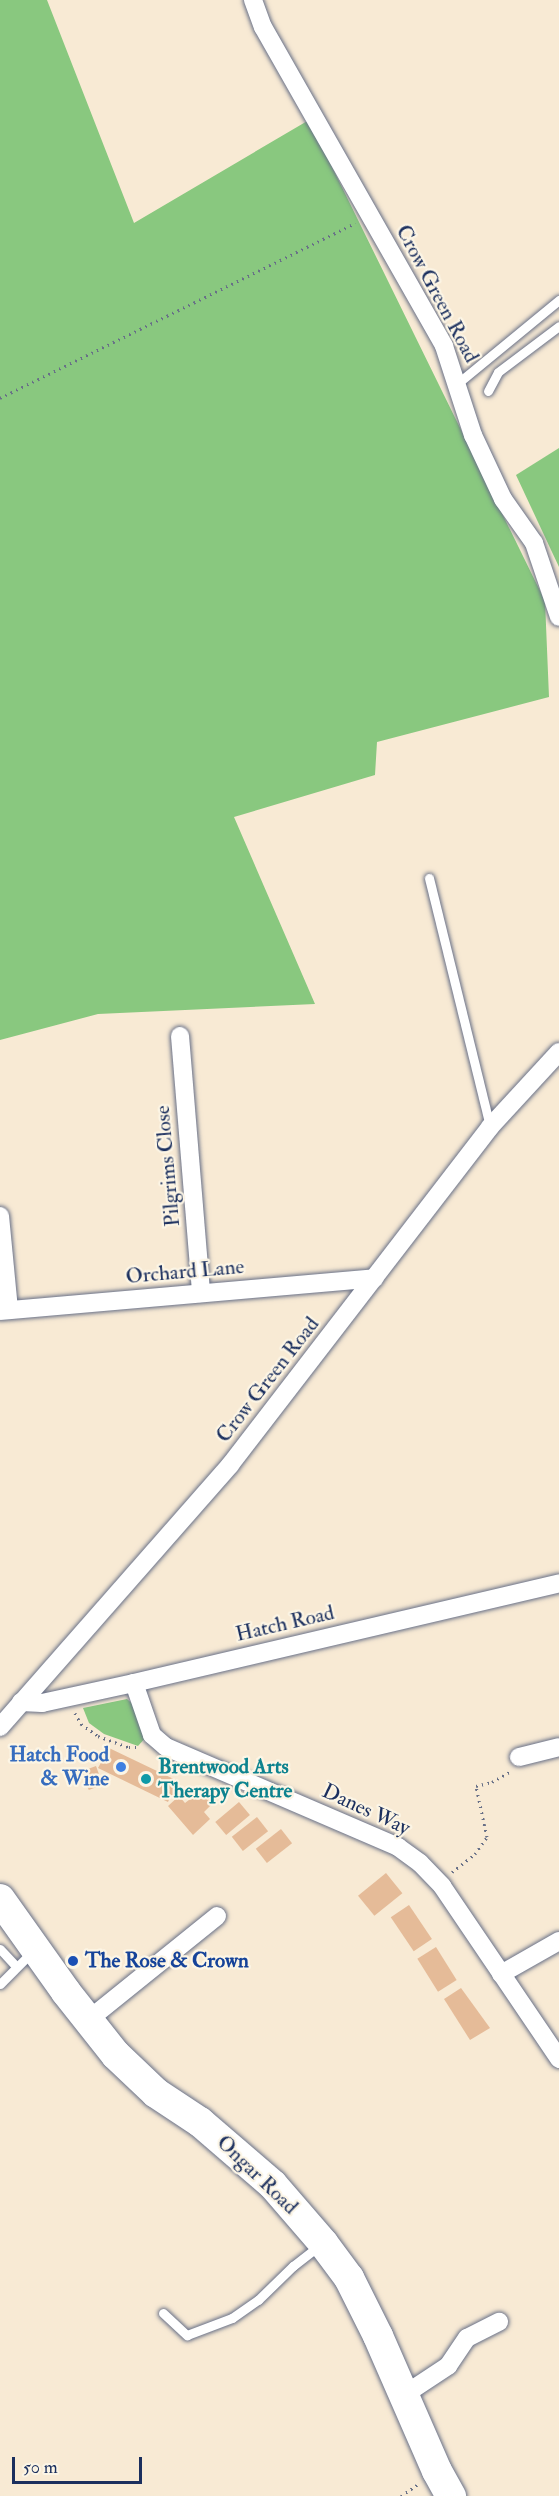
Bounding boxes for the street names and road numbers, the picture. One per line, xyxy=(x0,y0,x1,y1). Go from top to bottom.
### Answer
street label: Crow Green Road xyxy=(390,221,484,367)
street label: Pilgrims Close xyxy=(150,1104,186,1228)
street label: Orchard Lane xyxy=(125,1254,245,1290)
street label: Crow Green Road xyxy=(211,1312,325,1448)
street label: Hatch Road xyxy=(233,1600,337,1648)
street label: Danes Way xyxy=(318,1779,414,1841)
street label: Ongar Road xyxy=(211,2130,303,2220)

